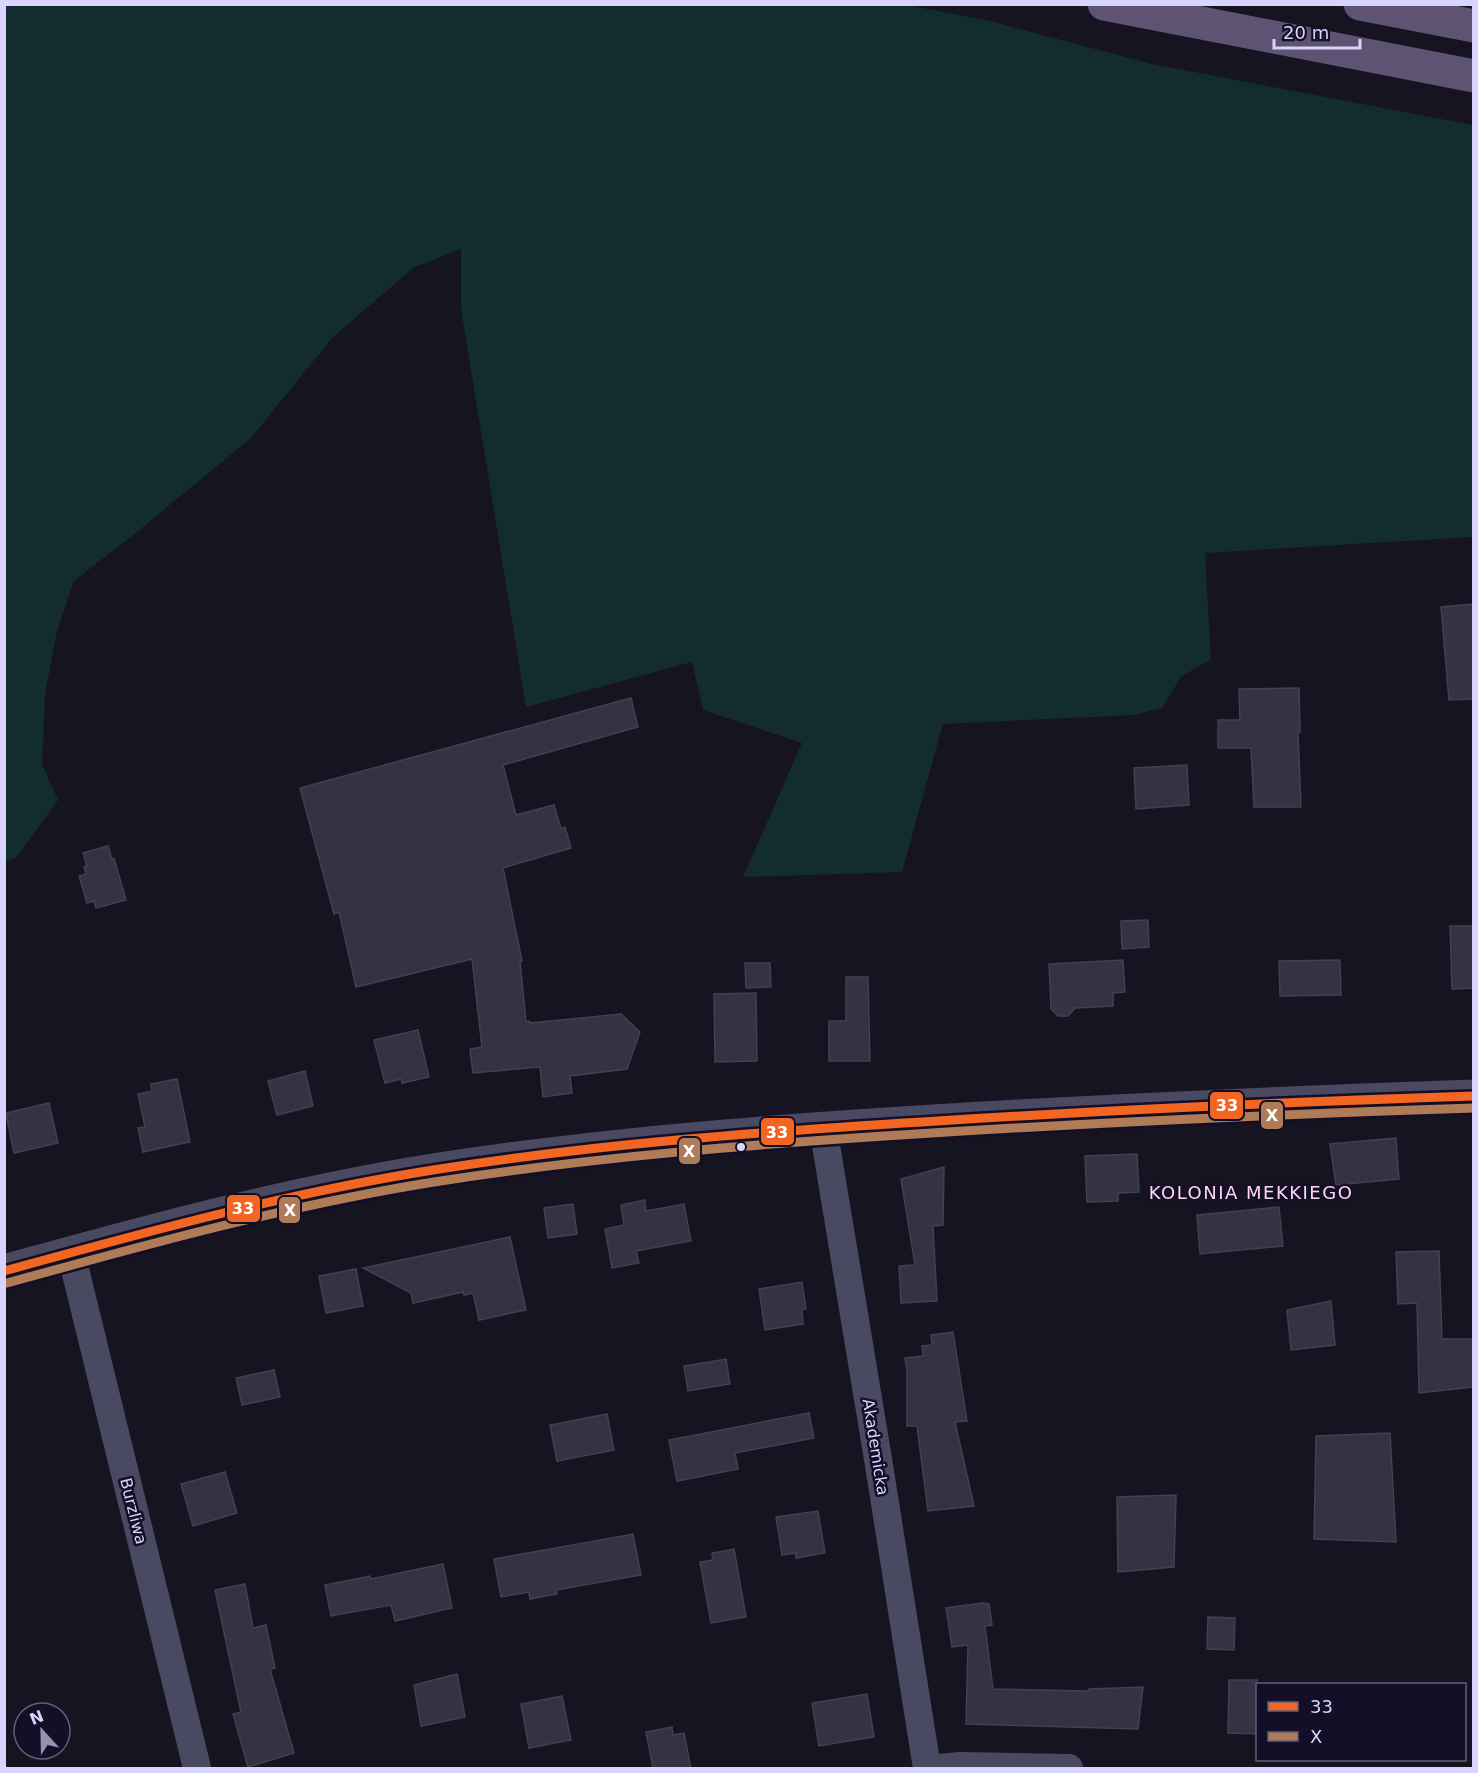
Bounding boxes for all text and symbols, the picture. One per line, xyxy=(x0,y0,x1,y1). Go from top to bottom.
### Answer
scale bar xyxy=(1274,12,1360,50)
text: 20 m xyxy=(1283,22,1329,43)
line badge: 33 xyxy=(1209,1091,1244,1120)
text: 33 xyxy=(1216,1096,1238,1115)
line badge: X xyxy=(1260,1101,1284,1130)
text: X xyxy=(1266,1106,1279,1125)
line badge: 33 xyxy=(760,1117,795,1146)
text: 33 xyxy=(766,1123,788,1142)
line badge: X xyxy=(678,1137,701,1165)
unlabelled marker xyxy=(735,1141,747,1153)
text: X xyxy=(683,1142,696,1161)
district label: KOLONIA MEKKIEGO xyxy=(1149,1182,1353,1203)
line badge: 33 xyxy=(226,1194,261,1223)
line badge: X xyxy=(278,1196,301,1224)
text: 33 xyxy=(232,1199,254,1218)
text: X xyxy=(284,1201,297,1220)
street label: Akademicka xyxy=(859,1398,893,1497)
street label: Burzliwa xyxy=(116,1476,151,1546)
legend xyxy=(1256,1683,1466,1761)
text: 33 xyxy=(1310,1696,1333,1717)
north arrow xyxy=(12,1701,72,1761)
text: N xyxy=(27,1706,46,1729)
text: X xyxy=(1310,1726,1322,1747)

